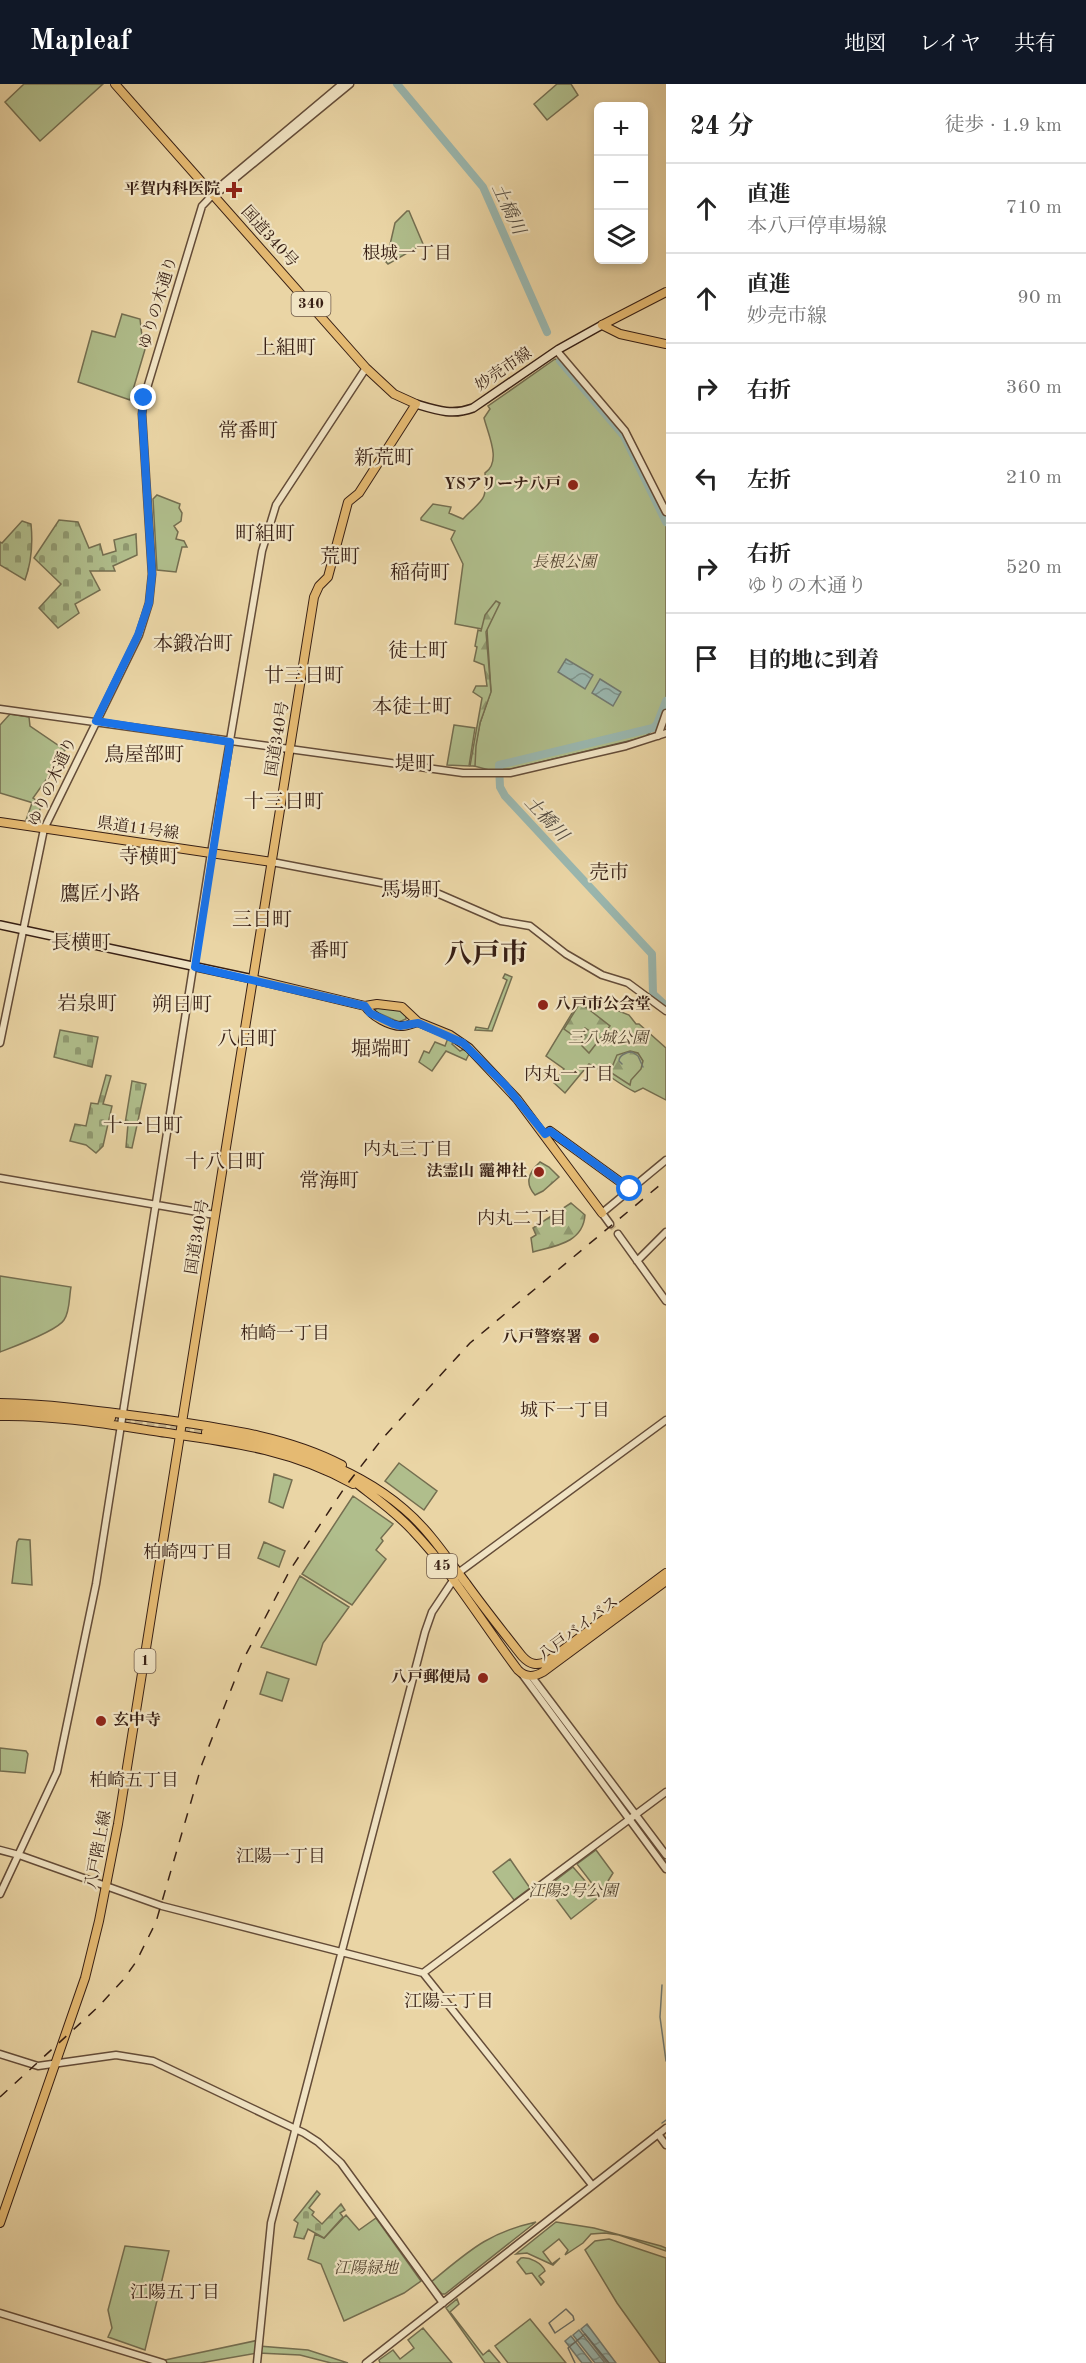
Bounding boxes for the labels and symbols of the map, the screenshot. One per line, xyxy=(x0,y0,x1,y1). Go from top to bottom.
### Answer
place label: 平賀内科医院 xyxy=(124,180,220,198)
water label: 土橋川 xyxy=(488,180,530,239)
marker: 平賀内科医院 xyxy=(225,181,243,199)
street label: 国道340号 xyxy=(238,202,302,271)
district label: 根城一丁目 xyxy=(362,243,452,263)
street label: ゆりの木通り xyxy=(135,254,181,351)
road number: 340 xyxy=(292,292,330,316)
district label: 上組町 xyxy=(256,337,316,359)
street label: 妙売市線 xyxy=(472,344,535,395)
route end xyxy=(130,384,156,410)
district label: 常番町 xyxy=(218,420,278,442)
district label: 新荒町 xyxy=(354,447,414,469)
place label: YSアリーナ八戸 xyxy=(444,475,561,493)
marker: YSアリーナ八戸 xyxy=(566,478,580,492)
district label: 町組町 xyxy=(235,523,295,545)
district label: 荒町 xyxy=(320,546,360,568)
park label: 長根公園 xyxy=(532,553,599,571)
district label: 稲荷町 xyxy=(390,562,450,584)
district label: 本鍛冶町 xyxy=(153,633,233,655)
district label: 徒士町 xyxy=(388,640,448,662)
district label: 廿三日町 xyxy=(264,665,344,687)
district label: 本徒士町 xyxy=(372,696,452,718)
street label: 国道340号 xyxy=(262,700,292,778)
street label: ゆりの木通り xyxy=(24,734,80,829)
district label: 鳥屋部町 xyxy=(104,744,184,766)
district label: 堤町 xyxy=(395,753,435,775)
district label: 十三日町 xyxy=(244,791,324,813)
water label: 土橋川 xyxy=(521,792,574,846)
street label: 県道11号線 xyxy=(96,813,180,843)
district label: 寺横町 xyxy=(119,846,179,868)
district label: 売市 xyxy=(589,862,629,884)
district label: 馬場町 xyxy=(381,879,441,901)
district label: 鷹匠小路 xyxy=(60,883,140,905)
district label: 三日町 xyxy=(232,910,292,931)
district label: 長横町 xyxy=(51,932,111,954)
district label: 八戸市 xyxy=(444,939,528,970)
district label: 番町 xyxy=(309,940,349,962)
district label: 岩泉町 xyxy=(57,993,117,1015)
district label: 朔日町 xyxy=(152,994,212,1016)
place label: 八戸市公会堂 xyxy=(555,995,651,1013)
marker: 八戸市公会堂 xyxy=(536,998,550,1012)
district label: 八日町 xyxy=(217,1028,277,1050)
park label: 三八城公園 xyxy=(568,1029,651,1047)
district label: 堀端町 xyxy=(351,1038,411,1060)
district label: 内丸一丁目 xyxy=(524,1064,614,1084)
district label: 十一日町 xyxy=(103,1115,183,1137)
district label: 内丸三丁目 xyxy=(363,1139,453,1159)
district label: 十八日町 xyxy=(185,1151,265,1173)
place label: 法霊山 龗神社 xyxy=(427,1162,527,1180)
marker: 法霊山 龗神社 xyxy=(532,1165,546,1179)
district label: 常海町 xyxy=(299,1170,359,1192)
route start xyxy=(616,1175,642,1201)
street label: 国道340号 xyxy=(182,1198,212,1276)
district label: 内丸二丁目 xyxy=(477,1208,567,1228)
district label: 柏崎一丁目 xyxy=(240,1323,330,1343)
place label: 八戸警察署 xyxy=(502,1328,582,1346)
marker: 八戸警察署 xyxy=(587,1331,601,1345)
district label: 城下一丁目 xyxy=(520,1401,610,1420)
district label: 柏崎四丁目 xyxy=(143,1542,233,1562)
road number: 45 xyxy=(427,1554,457,1578)
street label: 八戸バイパス xyxy=(535,1593,622,1664)
road number: 1 xyxy=(134,1649,156,1673)
place label: 八戸郵便局 xyxy=(391,1668,471,1686)
marker: 八戸郵便局 xyxy=(476,1671,490,1685)
place label: 玄中寺 xyxy=(113,1711,161,1729)
marker: 玄中寺 xyxy=(94,1714,108,1728)
district label: 柏崎五丁目 xyxy=(89,1770,179,1790)
street label: 八戸階上線 xyxy=(82,1809,114,1891)
district label: 江陽一丁目 xyxy=(236,1847,326,1866)
park label: 江陽2号公園 xyxy=(528,1882,621,1900)
district label: 江陽二丁目 xyxy=(404,1992,494,2011)
park label: 江陽緑地 xyxy=(334,2259,400,2277)
district label: 江陽五丁目 xyxy=(130,2283,220,2302)

